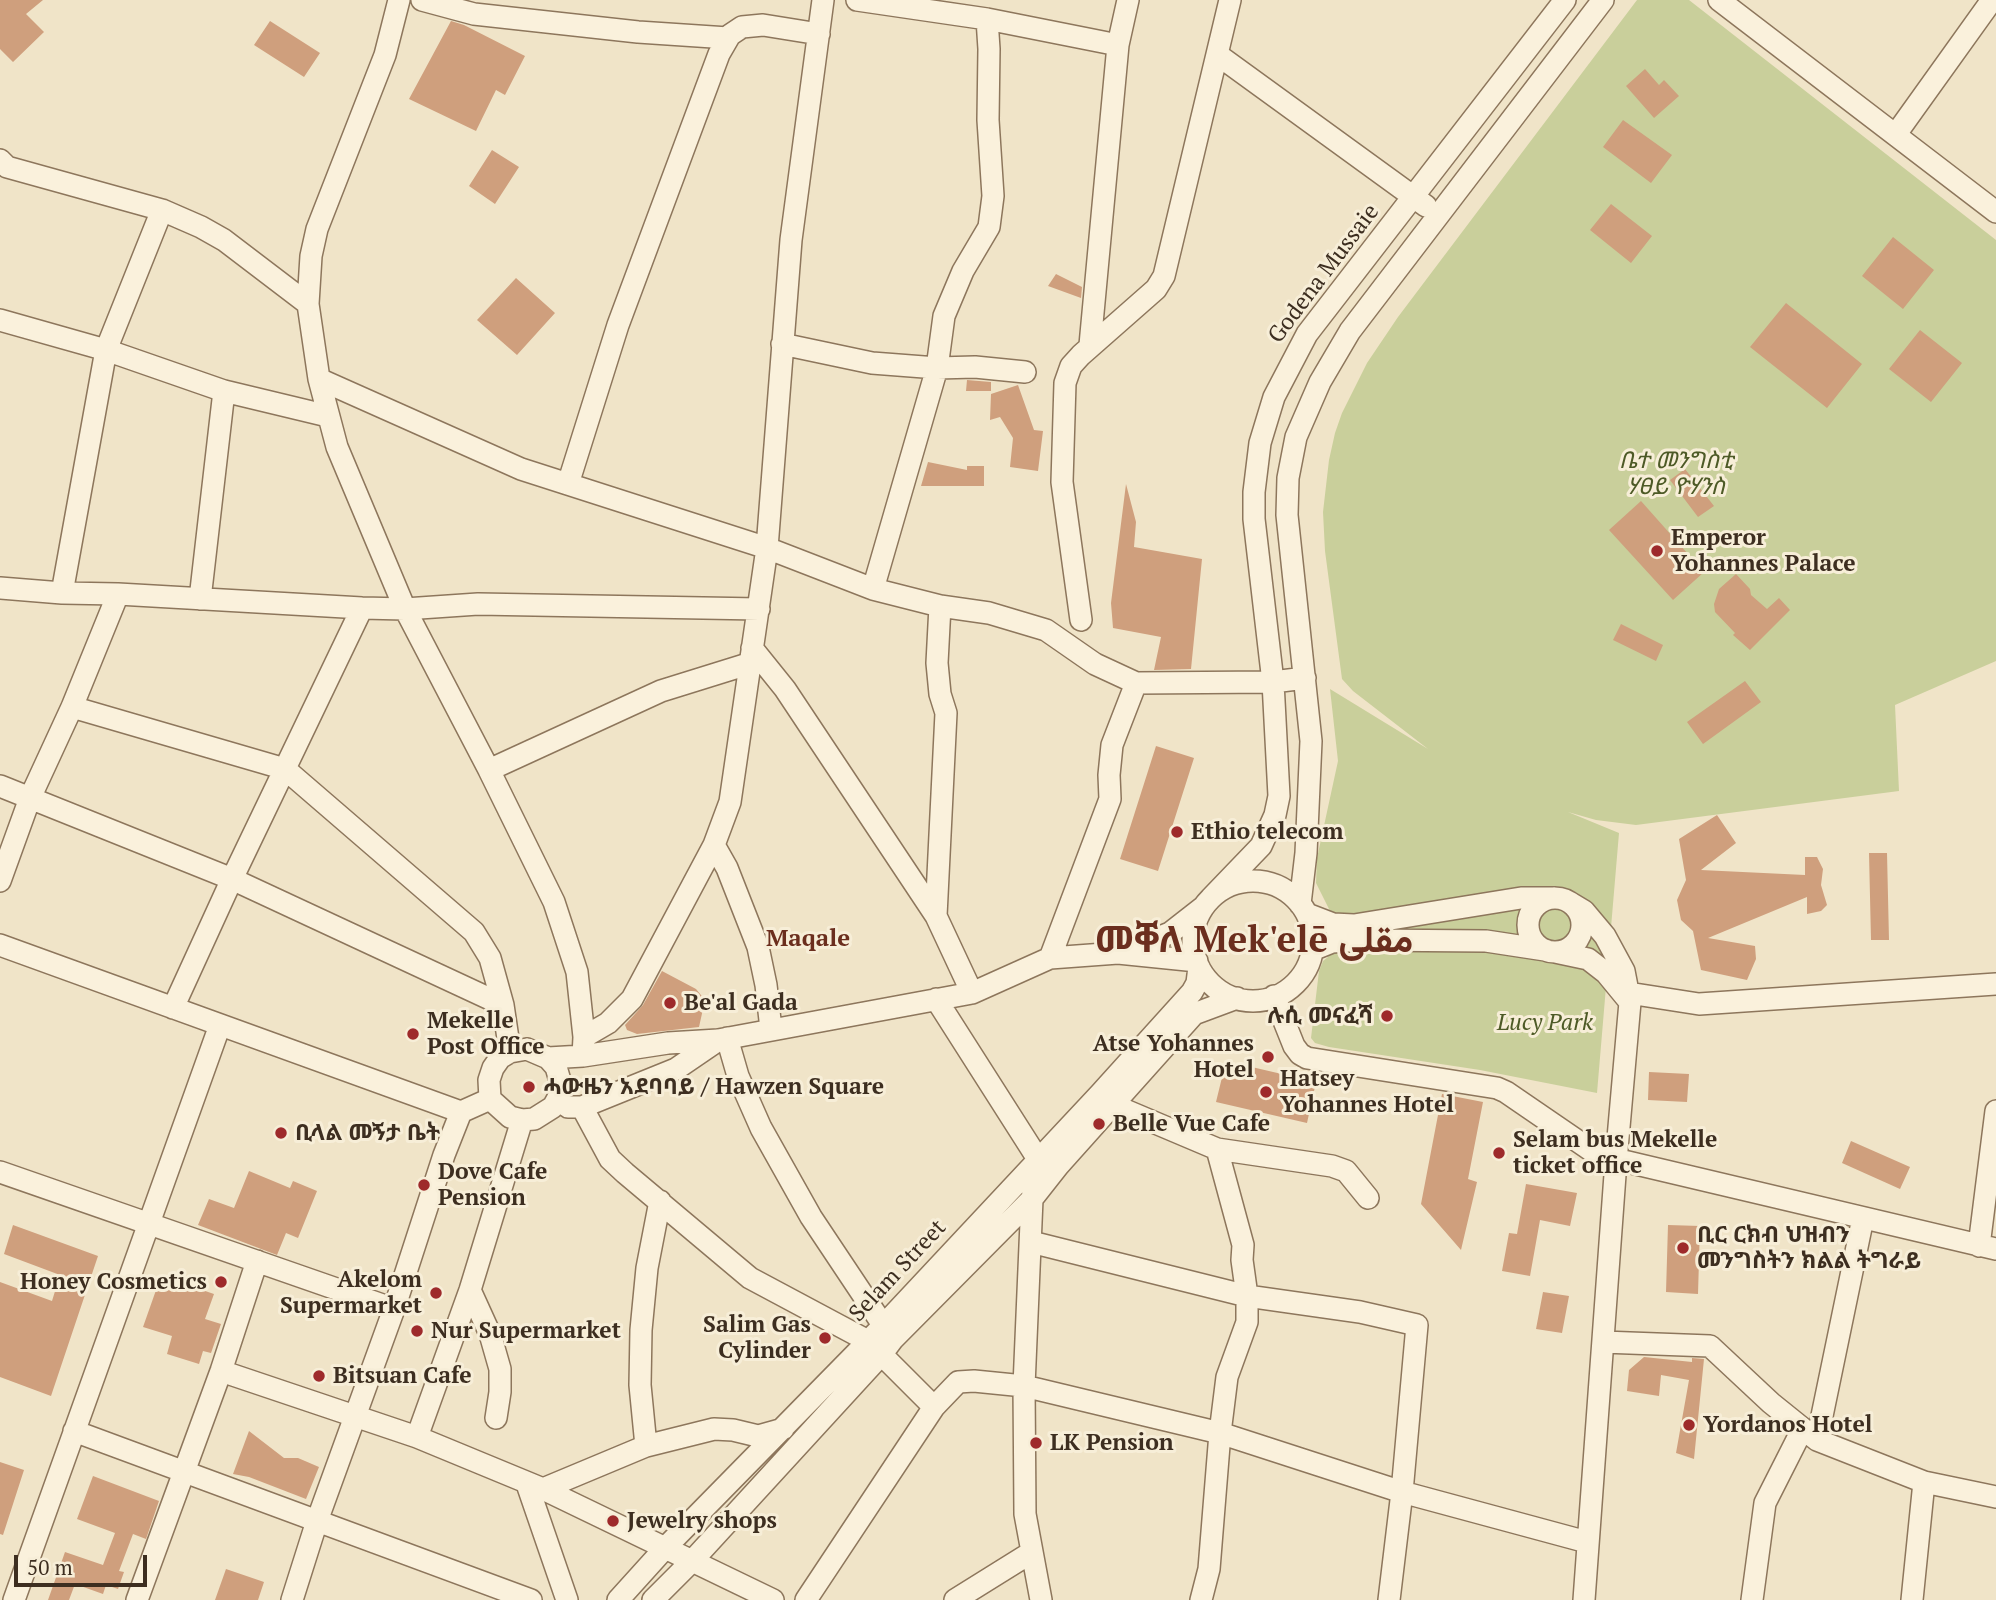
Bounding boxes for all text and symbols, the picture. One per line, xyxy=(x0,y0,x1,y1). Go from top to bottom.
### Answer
street label: Godena Mussaie xyxy=(1263,199,1385,349)
park label: ቤተ መንግስቲ ሃፀይ ዮሃንስ xyxy=(1619,447,1733,501)
place label: Emperor Yohannes Palace xyxy=(1671,524,1856,578)
marker: Emperor Yohannes Palace xyxy=(1649,543,1665,559)
place label: Ethio telecom xyxy=(1191,818,1344,846)
marker: Ethio telecom xyxy=(1169,824,1185,840)
district label: መቐለ Mek'elē مقلى xyxy=(1095,919,1413,963)
district label: Maqale xyxy=(766,925,850,953)
place label: Be'al Gada xyxy=(684,989,798,1017)
marker: Be'al Gada xyxy=(662,995,678,1011)
place label: ሉሲ መናፈሻ xyxy=(1267,1002,1373,1030)
place label: Mekelle Post Office xyxy=(427,1007,545,1061)
marker: ሉሲ መናፈሻ xyxy=(1379,1008,1395,1024)
park label: Lucy Park xyxy=(1497,1009,1593,1037)
marker: Mekelle Post Office xyxy=(405,1026,421,1042)
place label: Atse Yohannes Hotel xyxy=(1093,1030,1254,1084)
marker: Atse Yohannes Hotel xyxy=(1260,1049,1276,1065)
place label: Hatsey Yohannes Hotel xyxy=(1280,1065,1454,1119)
place label: ሓውዜን አደባባይ / Hawzen Square xyxy=(543,1073,884,1101)
marker: ሓውዜን አደባባይ / Hawzen Square xyxy=(521,1079,537,1095)
marker: Hatsey Yohannes Hotel xyxy=(1258,1084,1274,1100)
place label: Belle Vue Cafe xyxy=(1113,1110,1270,1138)
marker: Belle Vue Cafe xyxy=(1091,1116,1107,1132)
place label: ቢላል መኝታ ቤት xyxy=(295,1119,440,1147)
marker: ቢላል መኝታ ቤት xyxy=(273,1125,289,1141)
place label: Selam bus Mekelle ticket office xyxy=(1513,1126,1717,1180)
marker: Selam bus Mekelle ticket office xyxy=(1491,1145,1507,1161)
place label: Dove Cafe Pension xyxy=(438,1158,547,1212)
marker: Dove Cafe Pension xyxy=(416,1177,432,1193)
street label: Selam Street xyxy=(844,1214,952,1328)
place label: ቢር ርክብ ህዝብን መንግስትን ክልል ትግራይ xyxy=(1697,1221,1921,1275)
marker: ቢር ርክብ ህዝብን መንግስትን ክልል ትግራይ xyxy=(1675,1240,1691,1256)
place label: Akelom Supermarket xyxy=(280,1266,422,1320)
place label: Honey Cosmetics xyxy=(20,1268,207,1296)
marker: Honey Cosmetics xyxy=(213,1274,229,1290)
marker: Akelom Supermarket xyxy=(428,1285,444,1301)
place label: Salim Gas Cylinder xyxy=(703,1311,811,1365)
place label: Nur Supermarket xyxy=(431,1317,621,1345)
marker: Nur Supermarket xyxy=(409,1323,425,1339)
marker: Salim Gas Cylinder xyxy=(817,1330,833,1346)
place label: Bitsuan Cafe xyxy=(333,1362,472,1390)
marker: Bitsuan Cafe xyxy=(311,1368,327,1384)
place label: Yordanos Hotel xyxy=(1703,1411,1872,1439)
marker: Yordanos Hotel xyxy=(1681,1417,1697,1433)
place label: LK Pension xyxy=(1050,1429,1174,1457)
marker: LK Pension xyxy=(1028,1435,1044,1451)
place label: Jewelry shops xyxy=(627,1507,777,1535)
marker: Jewelry shops xyxy=(605,1513,621,1529)
scale bar xyxy=(18,1540,150,1584)
text: 50 m xyxy=(27,1553,73,1581)

